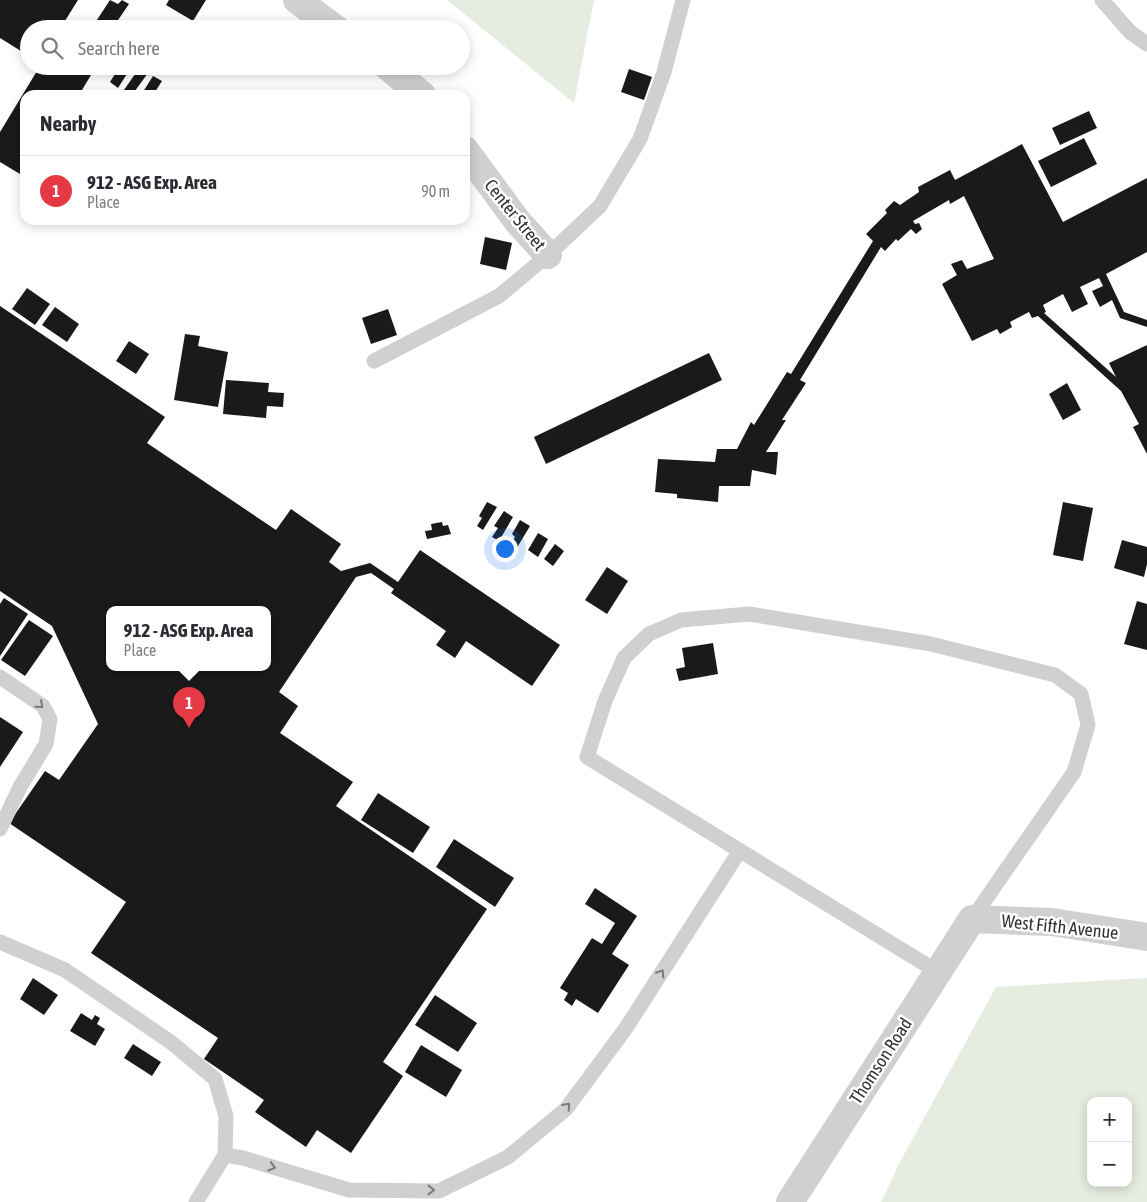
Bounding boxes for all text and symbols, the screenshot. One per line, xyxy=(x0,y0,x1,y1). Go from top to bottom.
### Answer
search box xyxy=(20,20,470,75)
icon: search xyxy=(38,34,66,62)
text: Search here xyxy=(78,37,160,59)
text: Nearby xyxy=(40,111,96,135)
text: 912 - ASG Exp. Area xyxy=(87,171,217,193)
street label: Center Street xyxy=(480,175,550,254)
text: 1 xyxy=(52,182,60,200)
text: 90 m xyxy=(421,182,450,200)
text: Place xyxy=(87,193,120,211)
your location xyxy=(492,536,518,562)
popup xyxy=(106,606,271,671)
text: 912 - ASG Exp. Area xyxy=(124,619,253,641)
text: Place xyxy=(124,641,156,659)
pin: 1 xyxy=(173,687,205,728)
one-way arrow xyxy=(34,699,43,708)
street label: West Fifth Avenue xyxy=(1001,910,1119,943)
one-way arrow xyxy=(654,970,664,979)
street label: Thomson Road xyxy=(845,1014,916,1108)
map controls xyxy=(1087,1097,1132,1187)
button: + xyxy=(1087,1097,1132,1142)
one-way arrow xyxy=(561,1103,570,1112)
button: − xyxy=(1087,1142,1132,1187)
one-way arrow xyxy=(268,1161,276,1171)
one-way arrow xyxy=(428,1185,436,1195)

